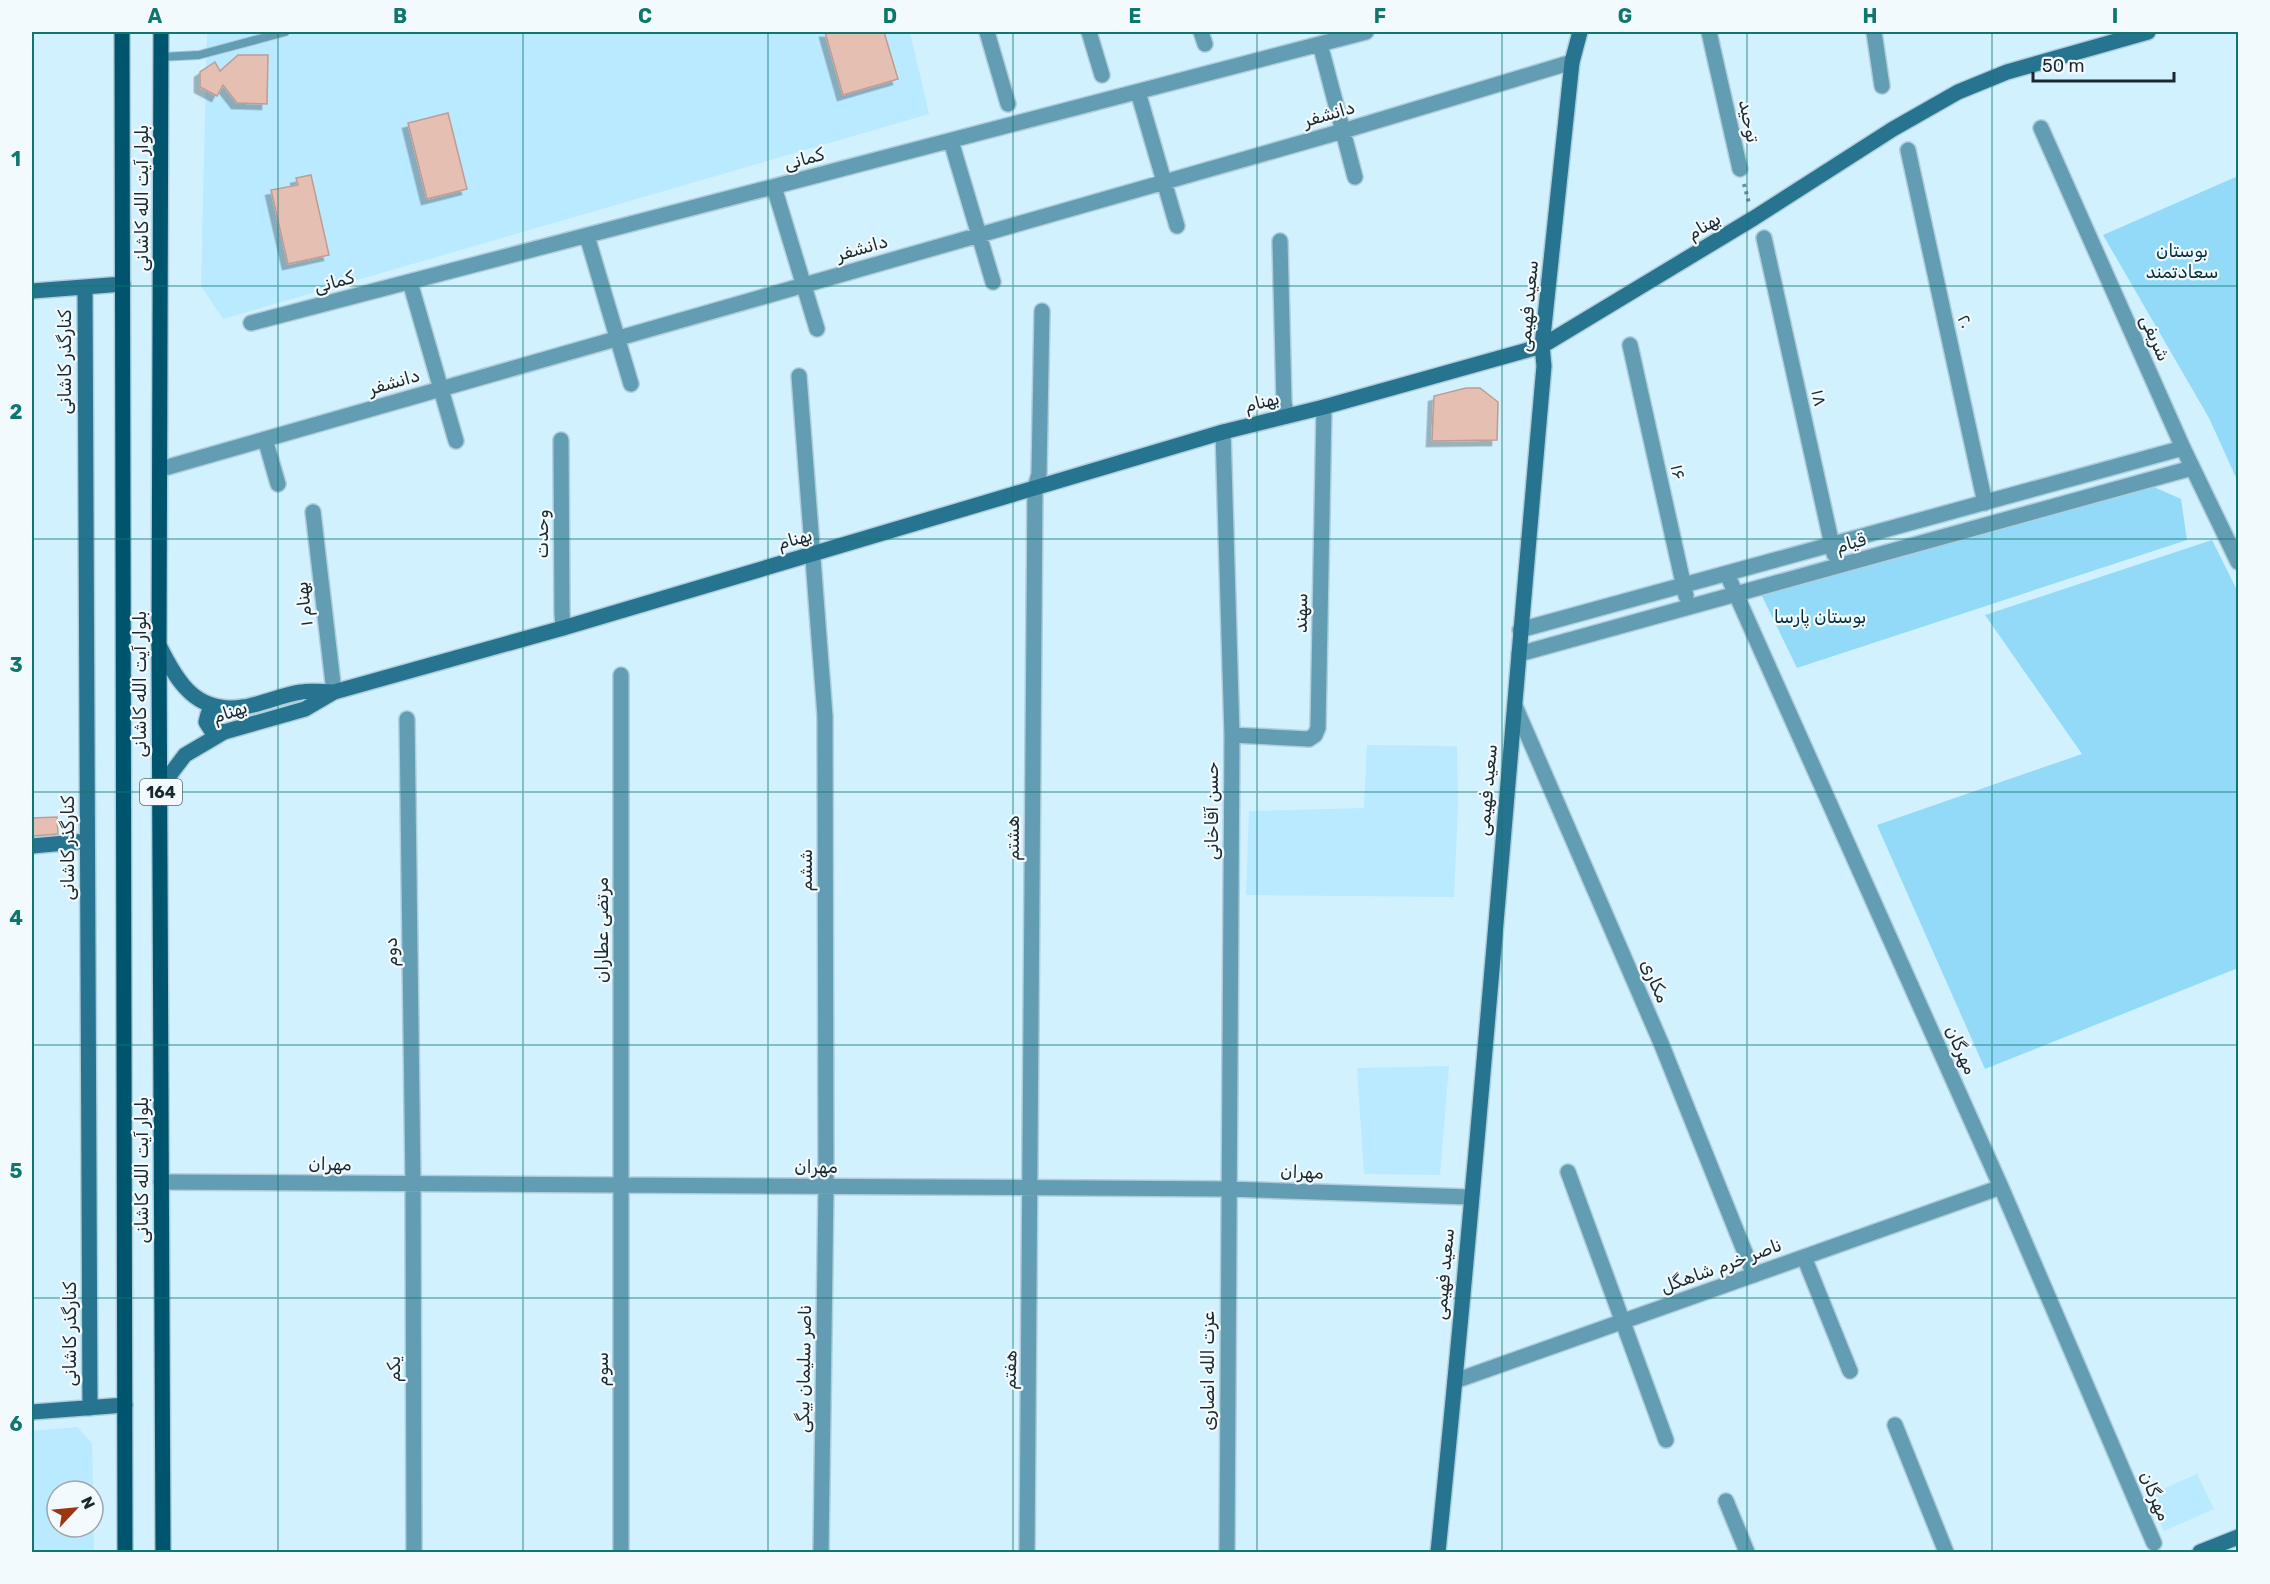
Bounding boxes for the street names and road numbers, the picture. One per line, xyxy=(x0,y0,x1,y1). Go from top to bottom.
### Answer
street label: دانشفر xyxy=(1300,96,1357,132)
street label: توحید xyxy=(1734,98,1764,145)
street label: بلوار آیت الله کاشانی xyxy=(131,125,153,271)
street label: کمانی xyxy=(781,143,827,175)
street label: بهنام xyxy=(1683,208,1725,244)
street label: دانشفر xyxy=(833,230,890,266)
street label: سعید فهیمی xyxy=(1513,259,1543,353)
street label: کمانی xyxy=(311,266,357,298)
street label: کنارگذر کاشانی xyxy=(54,310,76,414)
street label: شریفی xyxy=(2135,311,2175,365)
street label: ۲۰ xyxy=(1953,313,1977,331)
street label: دانشفر xyxy=(365,364,422,400)
street label: بهنام xyxy=(1242,387,1282,417)
street label: ۱۸ xyxy=(1806,387,1832,409)
street label: ۱۶ xyxy=(1666,462,1690,482)
street label: وحدت xyxy=(531,510,553,558)
street label: بهنام xyxy=(775,524,815,554)
street label: قیام xyxy=(1834,528,1868,558)
street label: بهنام ۱ xyxy=(290,580,318,628)
street label: سهند xyxy=(1290,593,1312,633)
street label: بلوار آیت الله کاشانی xyxy=(129,611,151,757)
street label: بهنام xyxy=(210,696,250,728)
street label: سعید فهیمی xyxy=(1472,743,1502,837)
street label: حسن آقاخانی xyxy=(1201,762,1223,860)
road number: 164 xyxy=(140,779,182,805)
street label: کنارگذر کاشانی xyxy=(57,796,79,900)
street label: هشتم xyxy=(1002,815,1025,861)
street label: ششم xyxy=(795,849,818,891)
street label: مرتضی عطاران xyxy=(591,877,613,983)
street label: دوم xyxy=(380,937,402,967)
street label: مکاری xyxy=(1636,956,1674,1006)
street label: مهرگان xyxy=(1940,1022,1982,1078)
street label: بلوار آیت الله کاشانی xyxy=(131,1097,153,1243)
street label: مهران xyxy=(308,1153,352,1175)
street label: مهران xyxy=(794,1156,838,1178)
street label: مهران xyxy=(1280,1160,1324,1184)
street label: سعید فهیمی xyxy=(1429,1227,1459,1321)
street label: ناصر خرم شاهگل xyxy=(1658,1234,1784,1298)
street label: کنارگذر کاشانی xyxy=(59,1282,81,1386)
street label: ناصر سلیمان بیگی xyxy=(792,1305,816,1433)
street label: عزت الله انصاری xyxy=(1197,1311,1219,1431)
street label: هفتم xyxy=(999,1350,1022,1390)
street label: سوم xyxy=(591,1352,613,1386)
street label: یکم xyxy=(383,1356,406,1382)
street label: مهرگان xyxy=(2135,1468,2175,1524)

